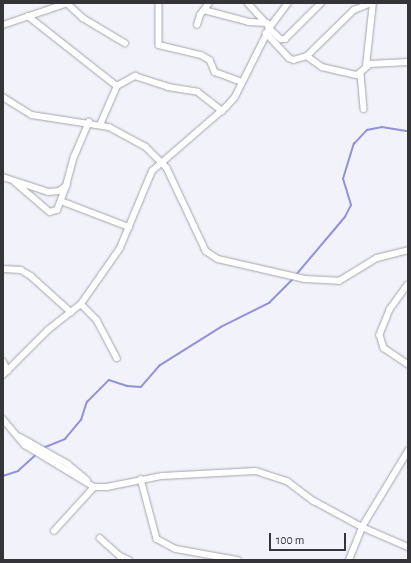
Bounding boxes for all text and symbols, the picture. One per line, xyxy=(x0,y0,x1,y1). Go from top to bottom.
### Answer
scale bar xyxy=(271,525,348,551)
text: 100 m xyxy=(276,534,304,546)

